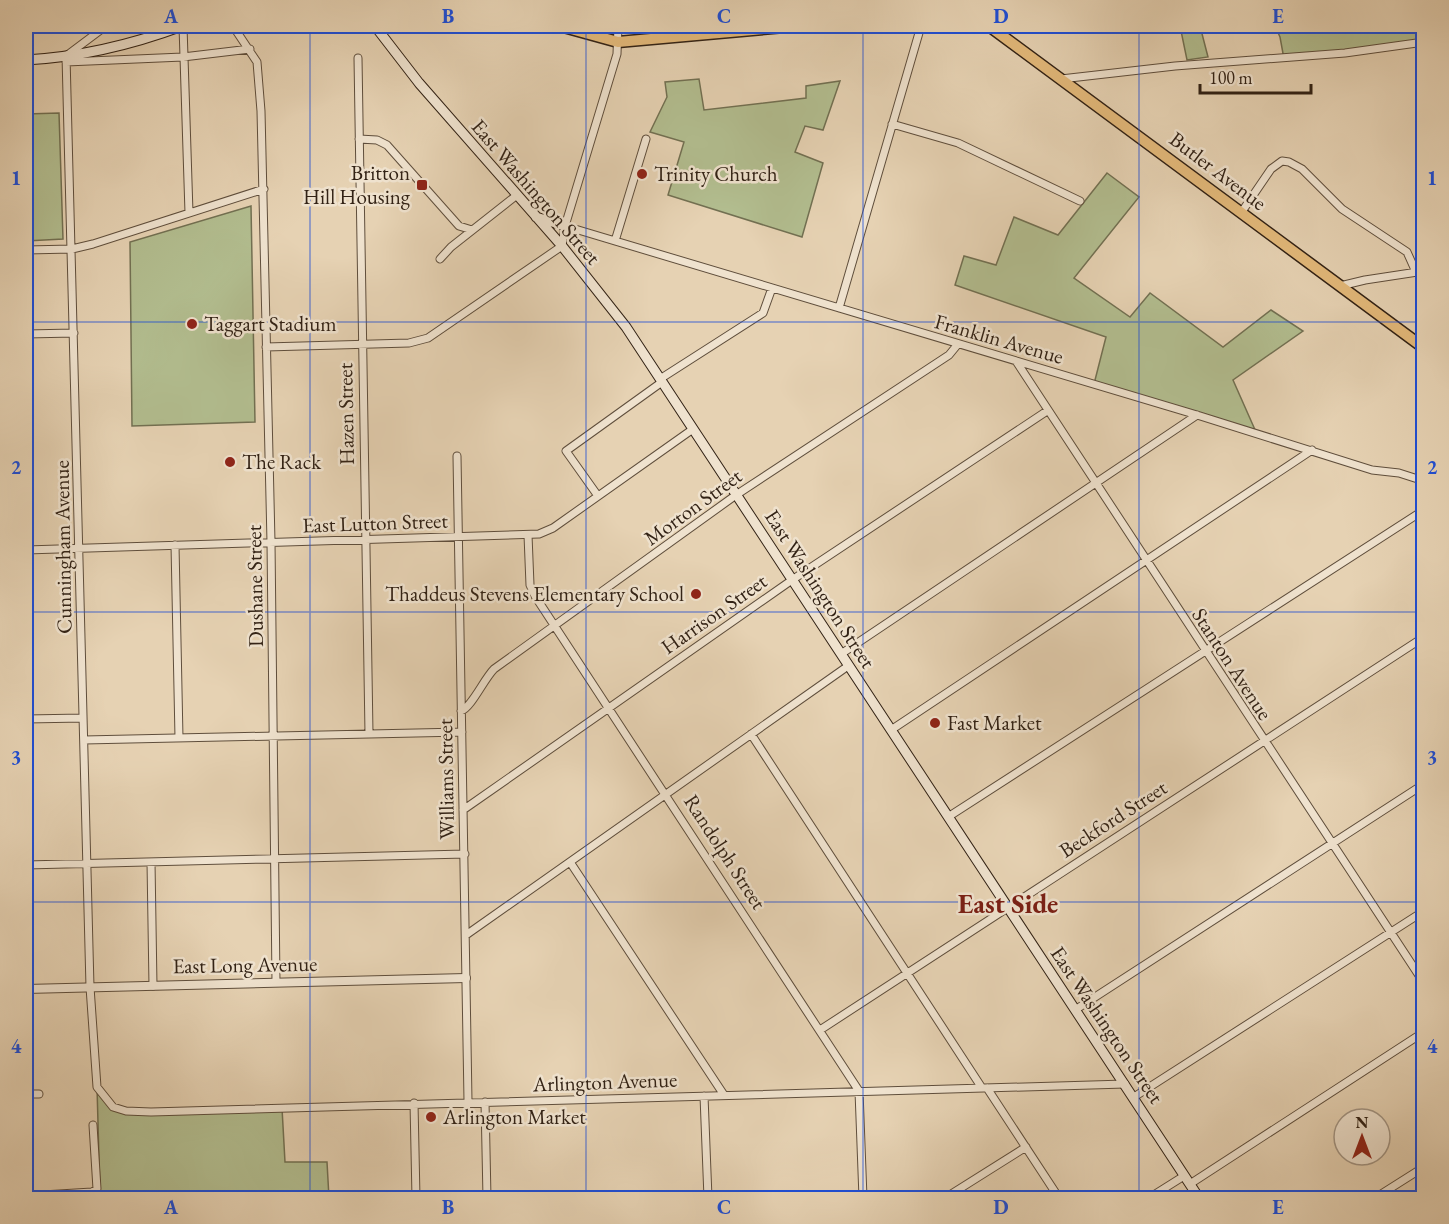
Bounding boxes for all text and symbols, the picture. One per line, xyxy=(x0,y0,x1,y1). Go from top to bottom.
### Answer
text: A xyxy=(163,3,179,29)
text: B xyxy=(442,3,454,29)
text: C xyxy=(717,3,731,29)
text: D xyxy=(993,3,1009,29)
text: E xyxy=(1272,3,1284,29)
scale bar xyxy=(1200,57,1311,95)
text: 100 m xyxy=(1209,66,1253,89)
street label: East Washington Street xyxy=(466,113,607,270)
street label: Butler Avenue xyxy=(1164,125,1272,216)
place label: Britton Hill Housing xyxy=(303,159,411,210)
place label: Trinity Church xyxy=(654,160,778,187)
text: 1 xyxy=(11,165,21,191)
text: 1 xyxy=(1427,165,1437,191)
marker: Trinity Church xyxy=(635,167,649,181)
marker: Britton Hill Housing xyxy=(415,178,429,192)
street label: Franklin Avenue xyxy=(932,307,1067,370)
place label: Taggart Stadium xyxy=(204,310,337,337)
marker: Taggart Stadium xyxy=(185,317,199,331)
street label: Hazen Street xyxy=(331,362,360,465)
place label: The Rack xyxy=(242,448,322,475)
text: 2 xyxy=(11,454,22,480)
text: 2 xyxy=(1427,454,1438,480)
marker: The Rack xyxy=(223,455,237,469)
street label: Cunningham Avenue xyxy=(47,460,78,634)
street label: Morton Street xyxy=(639,462,747,551)
street label: East Washington Street xyxy=(759,504,882,674)
street label: East Lutton Street xyxy=(302,506,449,539)
street label: Dushane Street xyxy=(240,524,269,647)
street label: Harrison Street xyxy=(656,567,772,660)
place label: Thaddeus Stevens Elementary School xyxy=(385,580,684,607)
marker: Thaddeus Stevens Elementary School xyxy=(689,587,703,601)
street label: Stanton Avenue xyxy=(1186,603,1279,725)
place label: Fast Market xyxy=(947,709,1042,736)
marker: Fast Market xyxy=(928,716,942,730)
street label: Williams Street xyxy=(431,718,460,840)
text: 3 xyxy=(11,744,21,770)
text: 3 xyxy=(1427,744,1437,770)
street label: Beckford Street xyxy=(1054,773,1172,863)
street label: Randolph Street xyxy=(678,789,773,915)
district label: East Side xyxy=(958,886,1058,921)
street label: East Washington Street xyxy=(1045,941,1170,1109)
street label: East Long Avenue xyxy=(172,950,318,979)
text: 4 xyxy=(11,1033,22,1059)
text: 4 xyxy=(1427,1033,1438,1059)
street label: Arlington Avenue xyxy=(531,1065,678,1098)
place label: Arlington Market xyxy=(442,1103,586,1130)
north arrow xyxy=(1332,1107,1392,1167)
marker: Arlington Market xyxy=(424,1110,438,1124)
text: N xyxy=(1356,1112,1369,1133)
text: A xyxy=(163,1194,179,1220)
text: B xyxy=(442,1194,454,1220)
text: C xyxy=(717,1194,731,1220)
text: D xyxy=(993,1194,1009,1220)
text: E xyxy=(1272,1194,1284,1220)

